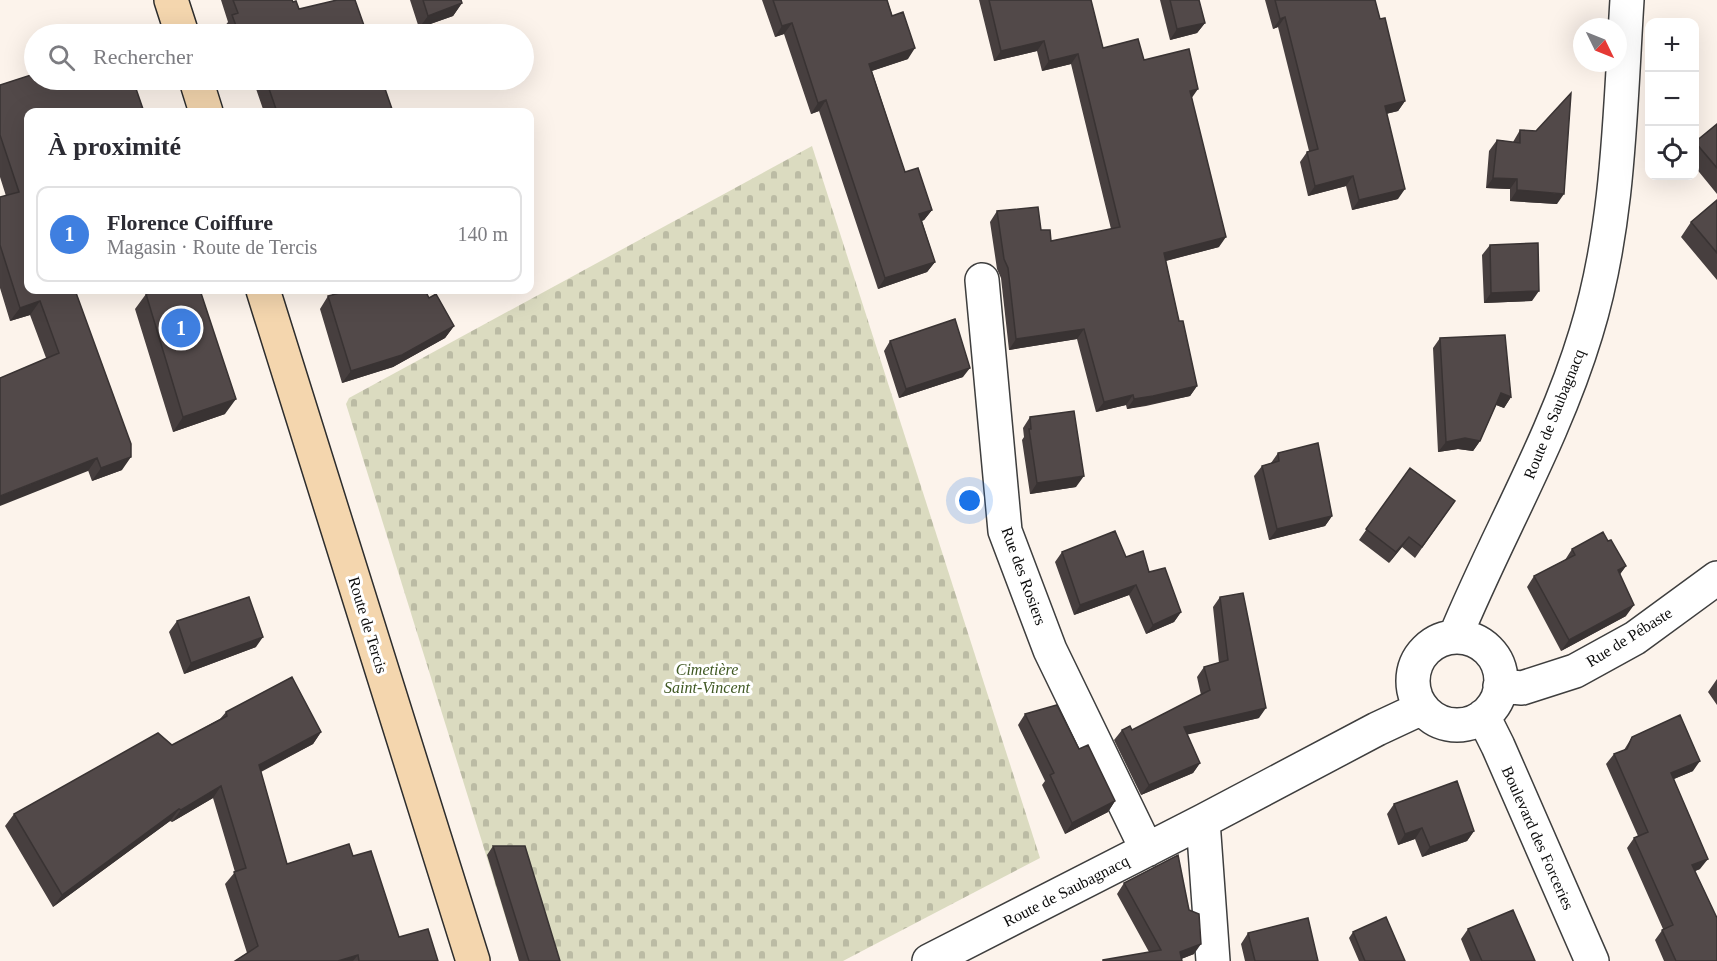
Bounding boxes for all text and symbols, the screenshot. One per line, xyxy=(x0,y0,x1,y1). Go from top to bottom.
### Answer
north arrow xyxy=(1573,18,1627,72)
map controls xyxy=(1645,18,1699,180)
button: + xyxy=(1645,18,1699,72)
search box xyxy=(24,24,534,90)
icon: search xyxy=(45,41,78,74)
text: Rechercher xyxy=(93,44,193,69)
button: − xyxy=(1645,72,1699,126)
button: locate xyxy=(1645,126,1699,180)
text: À proximité xyxy=(48,132,181,161)
text: Florence Coiffure xyxy=(107,210,273,235)
text: 1 xyxy=(65,223,75,245)
text: 140 m xyxy=(457,223,508,245)
text: Magasin · Route de Tercis xyxy=(107,236,317,258)
pin: 1 xyxy=(162,306,201,350)
street label: Route de Saubagnacq xyxy=(1520,347,1589,482)
your location xyxy=(955,486,984,515)
street label: Rue des Rosiers xyxy=(998,525,1050,627)
street label: Route de Tercis xyxy=(345,575,391,675)
street label: Rue de Pébaste xyxy=(1583,604,1675,670)
park label: Cimetière Saint-Vincent xyxy=(664,661,751,696)
street label: Boulevard des Forceries xyxy=(1499,764,1577,912)
street label: Route de Saubagnacq xyxy=(1000,852,1132,931)

